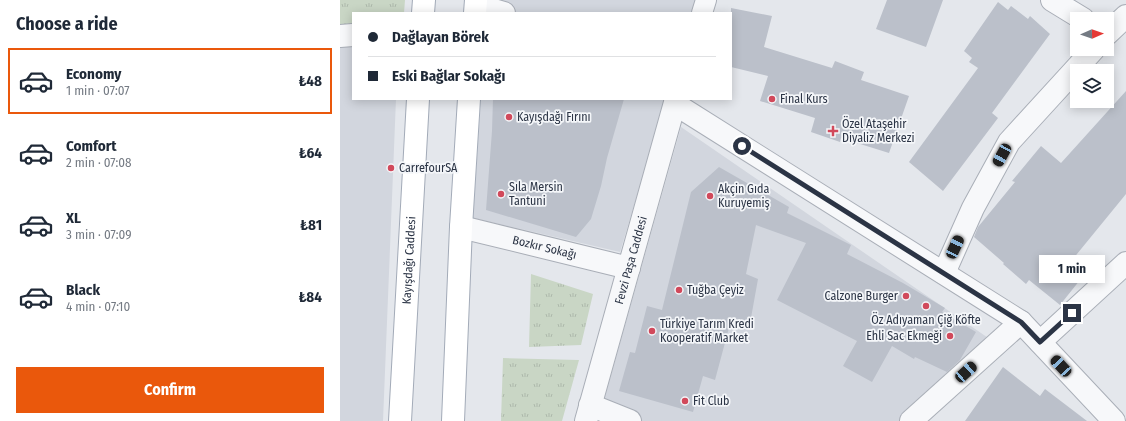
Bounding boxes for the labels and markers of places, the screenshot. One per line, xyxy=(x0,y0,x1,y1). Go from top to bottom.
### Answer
place label: Final Kurs xyxy=(780,92,828,106)
marker: Final Kurs xyxy=(767,94,777,104)
place label: Kayışdağı Fırını xyxy=(517,110,591,124)
marker: Kayışdağı Fırını xyxy=(504,112,514,122)
place label: Özel Ataşehir Diyaliz Merkezi xyxy=(842,115,914,145)
marker: Özel Ataşehir Diyaliz Merkezi xyxy=(827,125,839,137)
place label: CarrefourSA xyxy=(399,161,458,175)
marker: CarrefourSA xyxy=(386,163,396,173)
place label: Sıla Mersin Tantuni xyxy=(509,180,563,208)
place label: Akçin Gıda Kuruyemiş xyxy=(718,182,770,210)
marker: Sıla Mersin Tantuni xyxy=(496,189,506,199)
marker: Akçin Gıda Kuruyemiş xyxy=(705,191,715,201)
place label: Tuğba Çeyiz xyxy=(687,283,744,297)
marker: Tuğba Çeyiz xyxy=(674,285,684,295)
place label: Calzone Burger xyxy=(825,289,899,303)
marker: Calzone Burger xyxy=(901,291,911,301)
marker: Öz Adıyaman Çiğ Köfte xyxy=(921,301,931,311)
place label: Öz Adıyaman Çiğ Köfte xyxy=(871,311,981,327)
place label: Türkiye Tarım Kredi Kooperatif Market xyxy=(660,317,754,345)
marker: Türkiye Tarım Kredi Kooperatif Market xyxy=(647,326,657,336)
place label: Ehli Sac Ekmeği xyxy=(866,329,942,343)
marker: Ehli Sac Ekmeği xyxy=(945,331,955,341)
place label: Fit Club xyxy=(693,394,729,408)
marker: Fit Club xyxy=(680,396,690,406)

